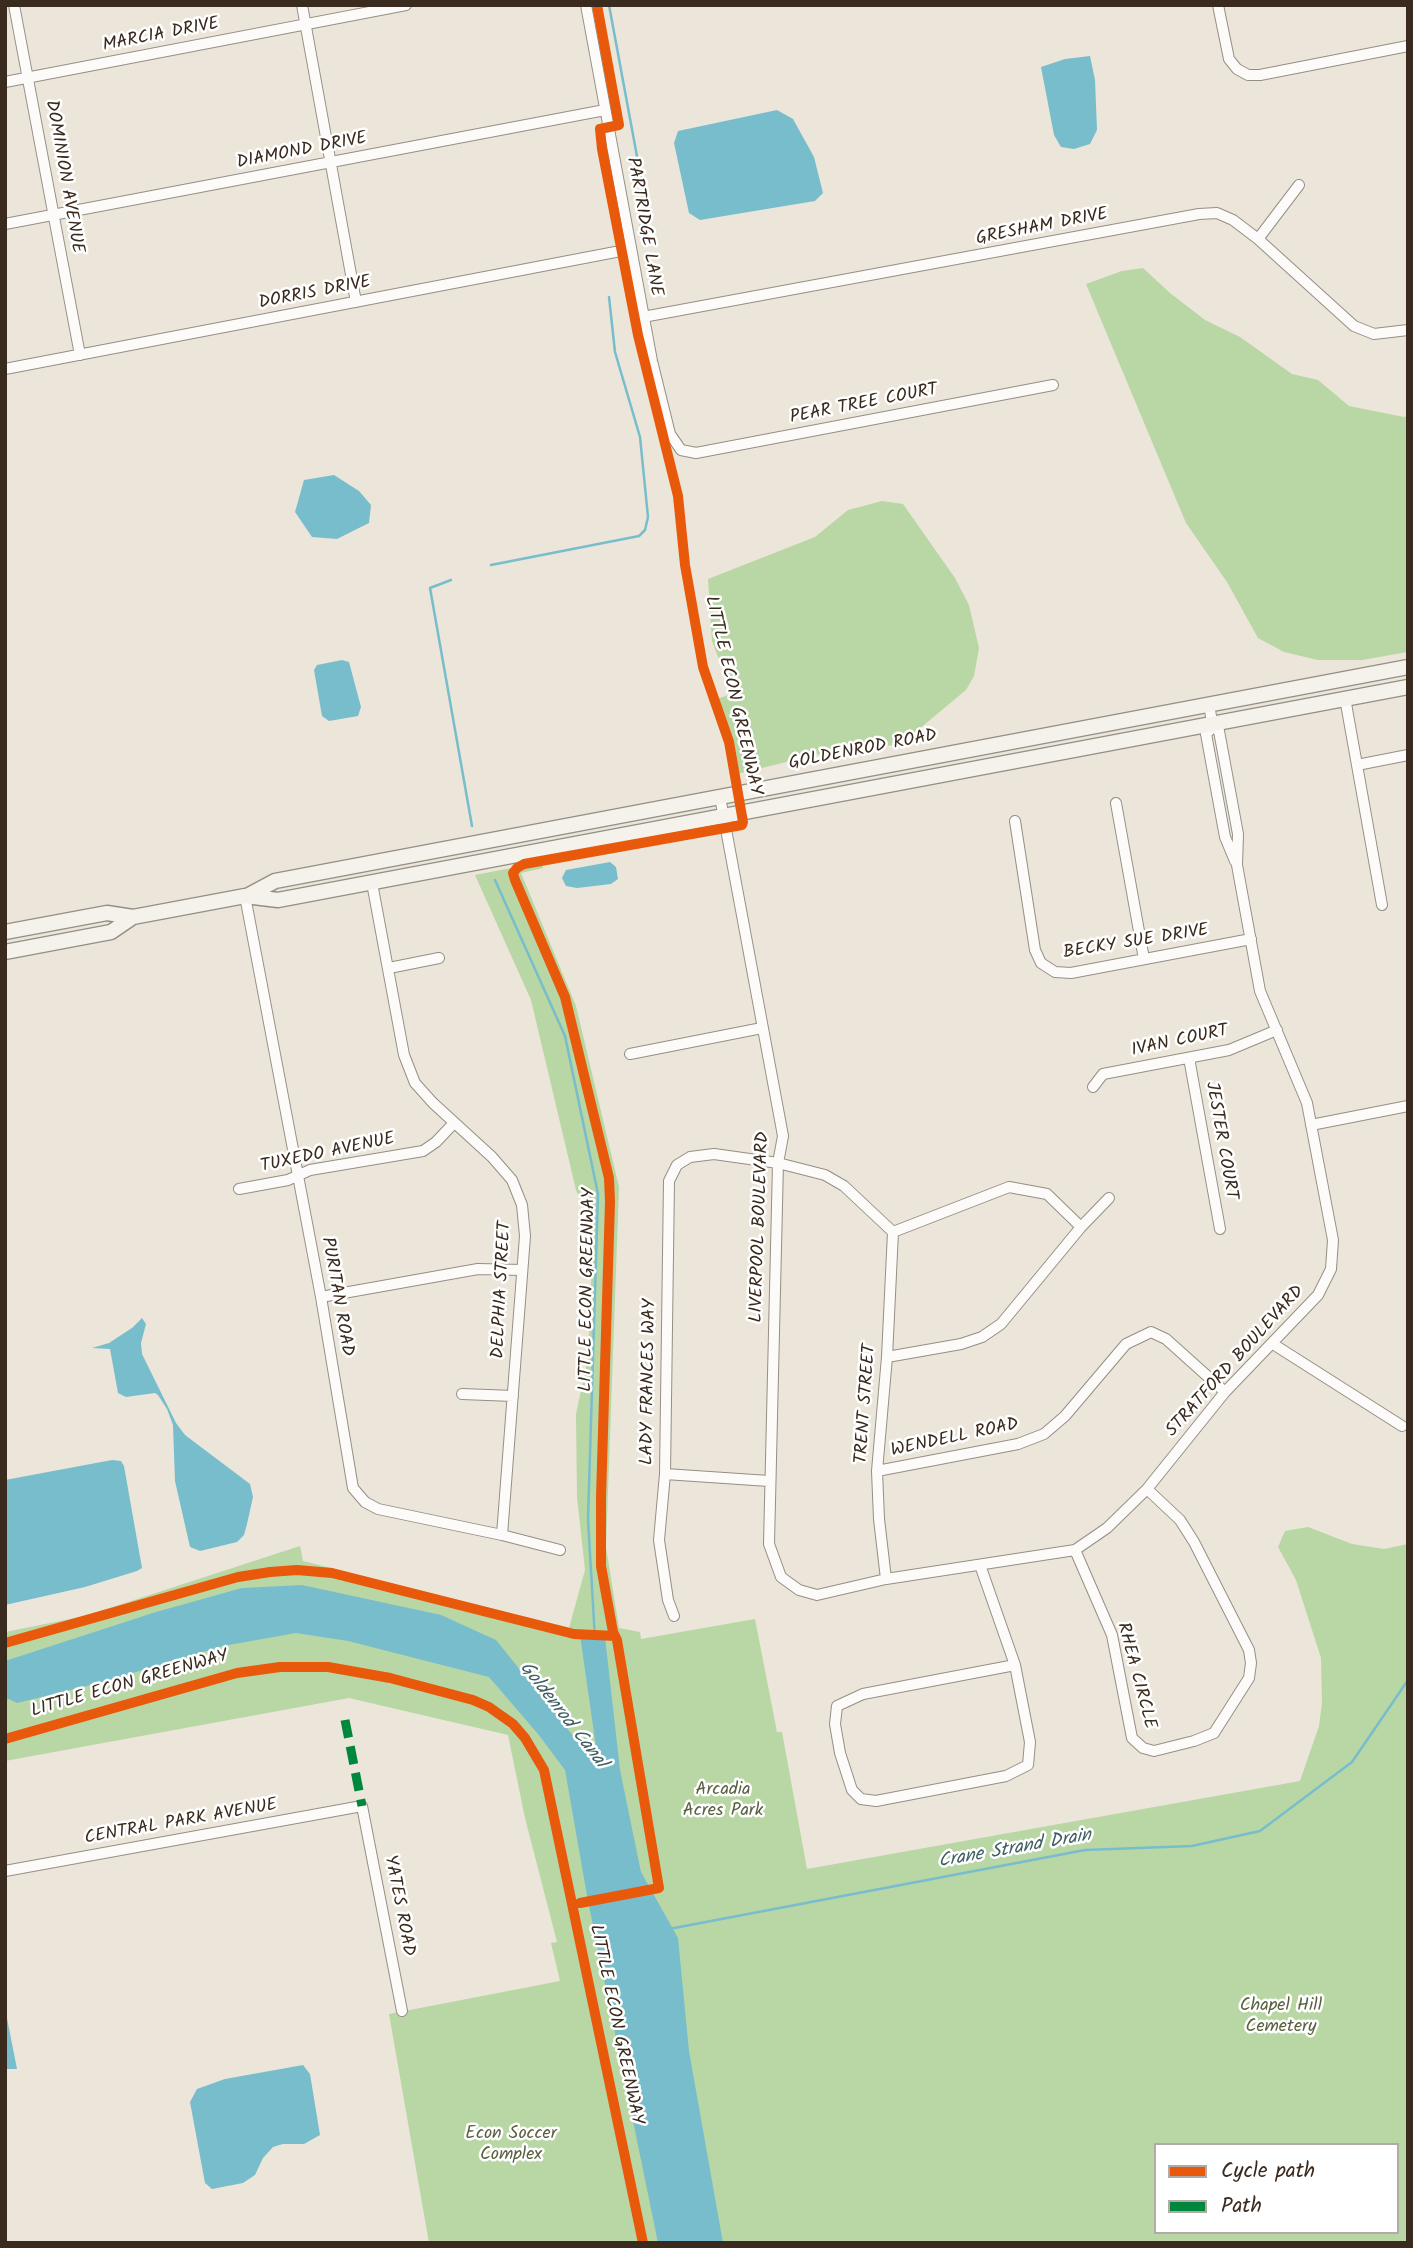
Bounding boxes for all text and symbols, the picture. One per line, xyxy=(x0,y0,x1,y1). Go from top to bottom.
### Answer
street label: MARCIA DRIVE xyxy=(101,14,221,58)
street label: DOMINION AVENUE xyxy=(39,99,87,255)
street label: DIAMOND DRIVE xyxy=(235,129,369,175)
street label: PARTRIDGE LANE xyxy=(620,156,666,298)
street label: GRESHAM DRIVE xyxy=(974,205,1110,251)
street label: DORRIS DRIVE xyxy=(257,273,373,315)
street label: PEAR TREE COURT xyxy=(788,380,940,430)
street label: LITTLE ECON GREENWAY xyxy=(699,594,765,798)
street label: GOLDENROD ROAD xyxy=(787,726,939,776)
street label: BECKY SUE DRIVE xyxy=(1062,921,1210,965)
street label: IVAN COURT xyxy=(1130,1021,1230,1063)
street label: JESTER COURT xyxy=(1199,1080,1241,1202)
street label: TUXEDO AVENUE xyxy=(259,1129,397,1179)
street label: LIVERPOOL BOULEVARD xyxy=(747,1131,775,1323)
street label: LITTLE ECON GREENWAY xyxy=(576,1188,602,1392)
street label: DELPHIA STREET xyxy=(489,1221,517,1359)
street label: PURITAN ROAD xyxy=(315,1236,357,1358)
street label: STRATFORD BOULEVARD xyxy=(1162,1282,1310,1442)
street label: LADY FRANCES WAY xyxy=(638,1299,662,1465)
street label: TRENT STREET xyxy=(852,1343,882,1465)
street label: WENDELL ROAD xyxy=(889,1415,1021,1463)
street label: RHEA CIRCLE xyxy=(1110,1620,1160,1732)
street label: LITTLE ECON GREENWAY xyxy=(29,1646,231,1724)
water label: Goldenrod Canal xyxy=(513,1658,611,1774)
park label: Arcadia Acres Park xyxy=(683,1780,763,1823)
street label: CENTRAL PARK AVENUE xyxy=(83,1795,279,1851)
water label: Crane Strand Drain xyxy=(937,1825,1093,1875)
street label: YATES ROAD xyxy=(378,1854,418,1958)
street label: LITTLE ECON GREENWAY xyxy=(583,1923,647,2127)
park label: Chapel Hill Cemetery xyxy=(1240,1996,1322,2038)
park label: Econ Soccer Complex xyxy=(465,2124,557,2166)
legend xyxy=(1154,2143,1399,2234)
text: Cycle path xyxy=(1221,2155,1315,2188)
text: Path xyxy=(1221,2190,1262,2223)

